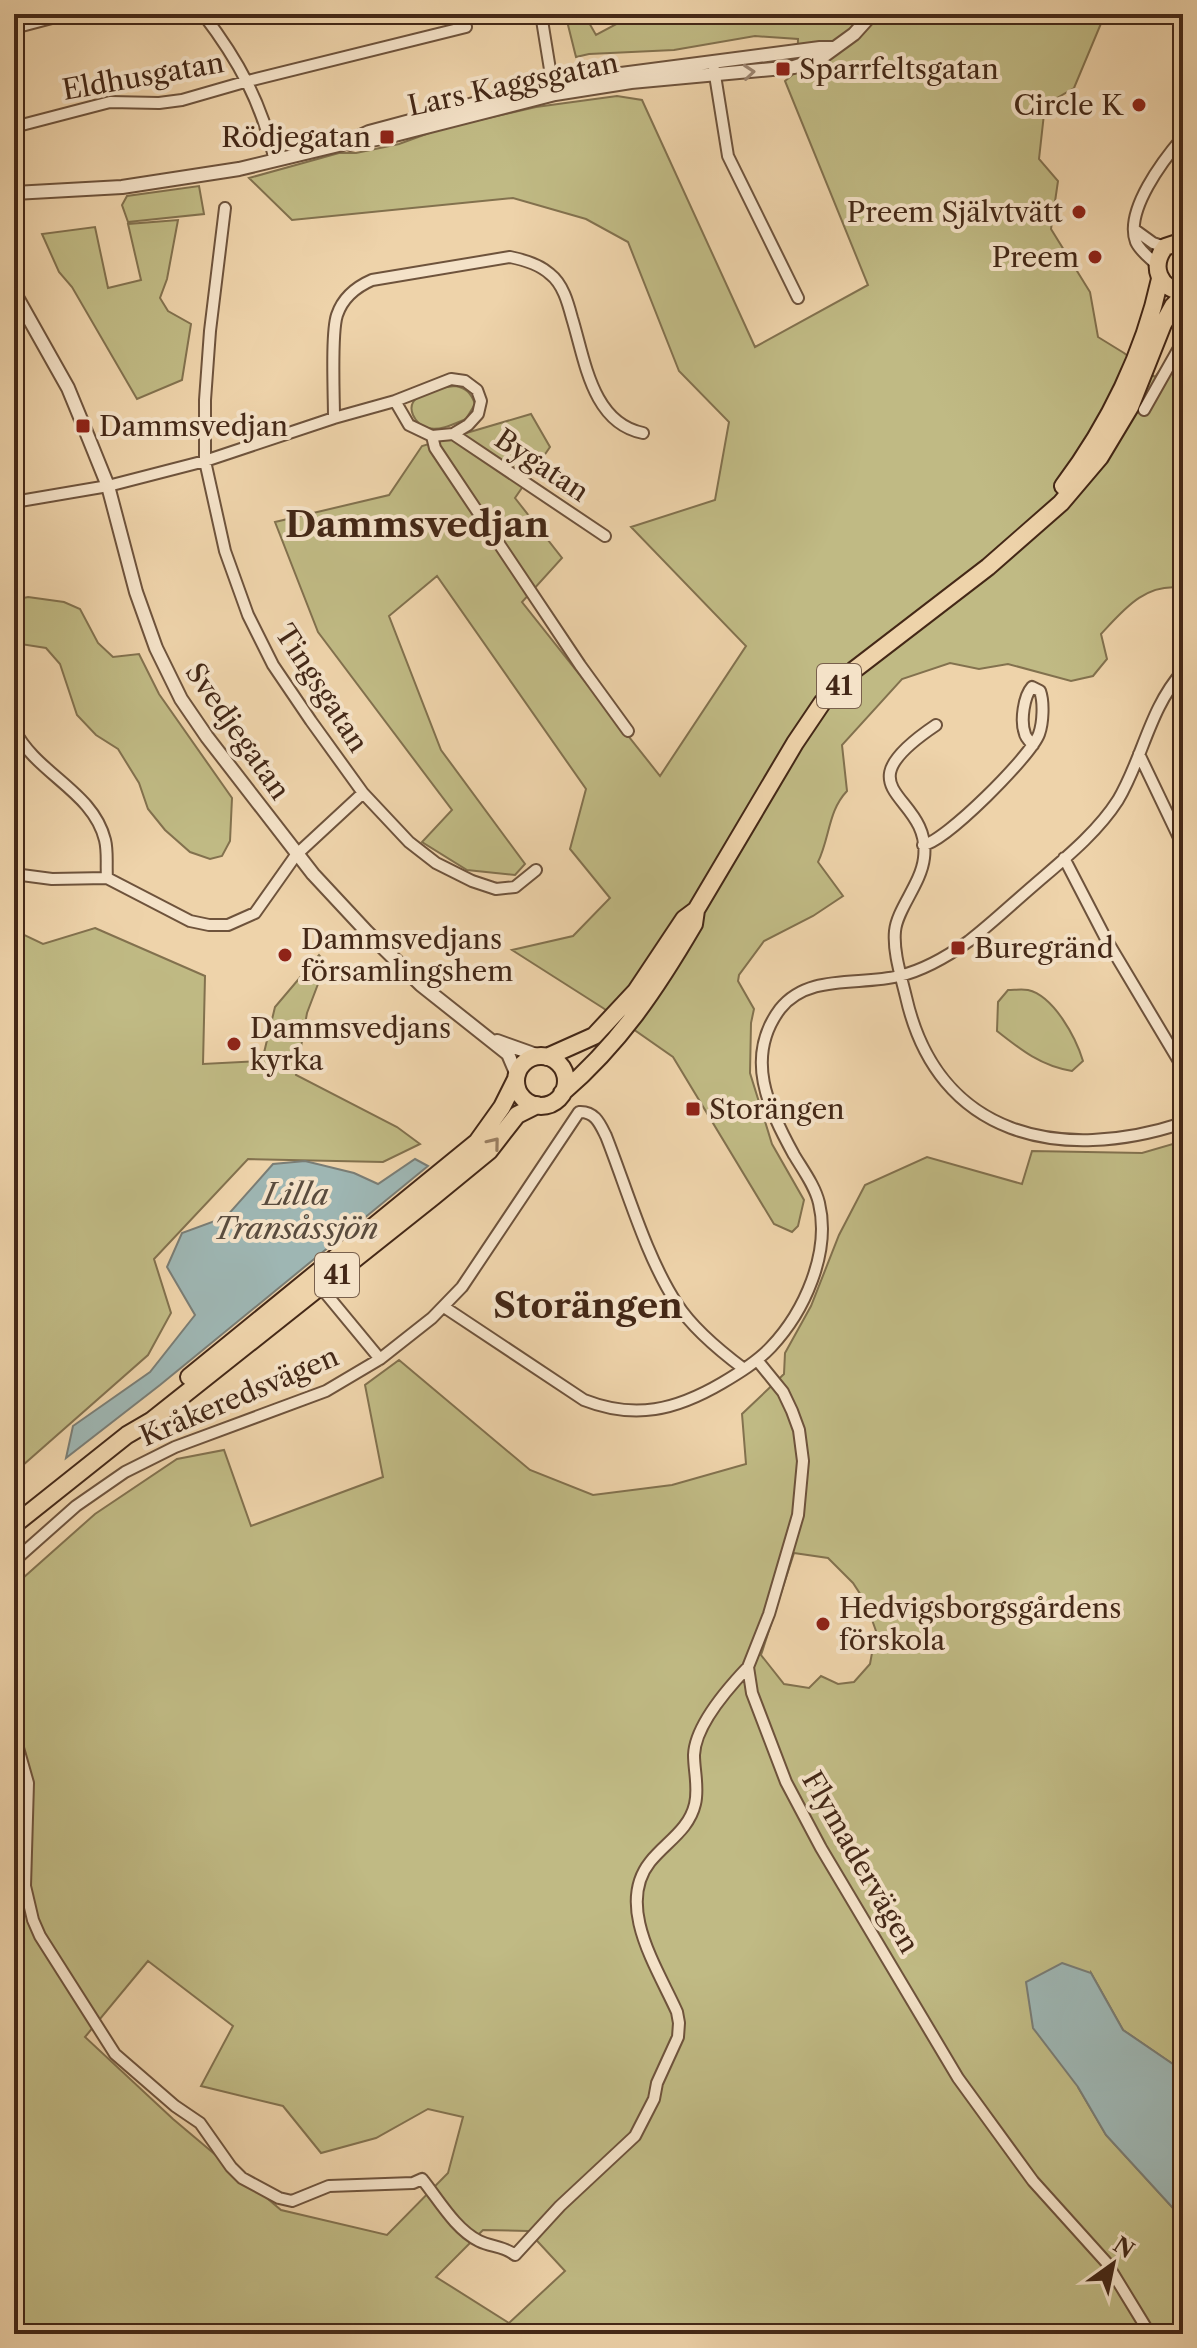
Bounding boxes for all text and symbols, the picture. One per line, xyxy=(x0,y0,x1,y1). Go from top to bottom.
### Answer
street label: Eldhusgatan xyxy=(60,45,226,107)
street label: Lars Kaggsgatan xyxy=(405,45,621,123)
place label: Sparrfeltsgatan xyxy=(799,52,999,86)
marker: Sparrfeltsgatan xyxy=(774,60,792,78)
one-way arrow xyxy=(743,64,756,81)
place label: Circle K xyxy=(1014,88,1124,122)
marker: Circle K xyxy=(1130,96,1148,114)
place label: Rödjegatan xyxy=(221,120,371,154)
marker: Rödjegatan xyxy=(378,128,396,146)
place label: Preem Självtvätt xyxy=(847,195,1063,229)
marker: Preem Självtvätt xyxy=(1070,203,1088,221)
place label: Preem xyxy=(992,240,1079,274)
marker: Preem xyxy=(1086,248,1104,266)
place label: Dammsvedjan xyxy=(99,409,288,443)
marker: Dammsvedjan xyxy=(74,417,92,435)
street label: Bygatan xyxy=(489,421,595,509)
district label: Dammsvedjan xyxy=(285,502,549,546)
street label: Tingsgatan xyxy=(268,618,376,758)
street label: Svedjegatan xyxy=(179,656,297,806)
road number: 41 xyxy=(817,664,861,708)
place label: Dammsvedjans församlingshem xyxy=(301,922,513,988)
place label: Buregränd xyxy=(974,931,1114,965)
marker: Buregränd xyxy=(949,939,967,957)
marker: Dammsvedjans församlingshem xyxy=(276,946,294,964)
place label: Dammsvedjans kyrka xyxy=(250,1011,451,1077)
marker: Dammsvedjans kyrka xyxy=(225,1035,243,1053)
place label: Storängen xyxy=(709,1092,845,1126)
marker: Storängen xyxy=(684,1100,702,1118)
one-way arrow xyxy=(484,1138,499,1153)
water label: Lilla Transåssjön xyxy=(213,1176,379,1247)
road number: 41 xyxy=(315,1253,359,1297)
district label: Storängen xyxy=(493,1283,683,1327)
street label: Kråkeredsvägen xyxy=(135,1339,343,1453)
place label: Hedvigsborgsgårdens förskola xyxy=(839,1591,1121,1657)
marker: Hedvigsborgsgårdens förskola xyxy=(814,1615,832,1633)
street label: Flymadervägen xyxy=(795,1765,927,1959)
north arrow xyxy=(1073,2224,1153,2304)
text: N xyxy=(1108,2231,1139,2264)

